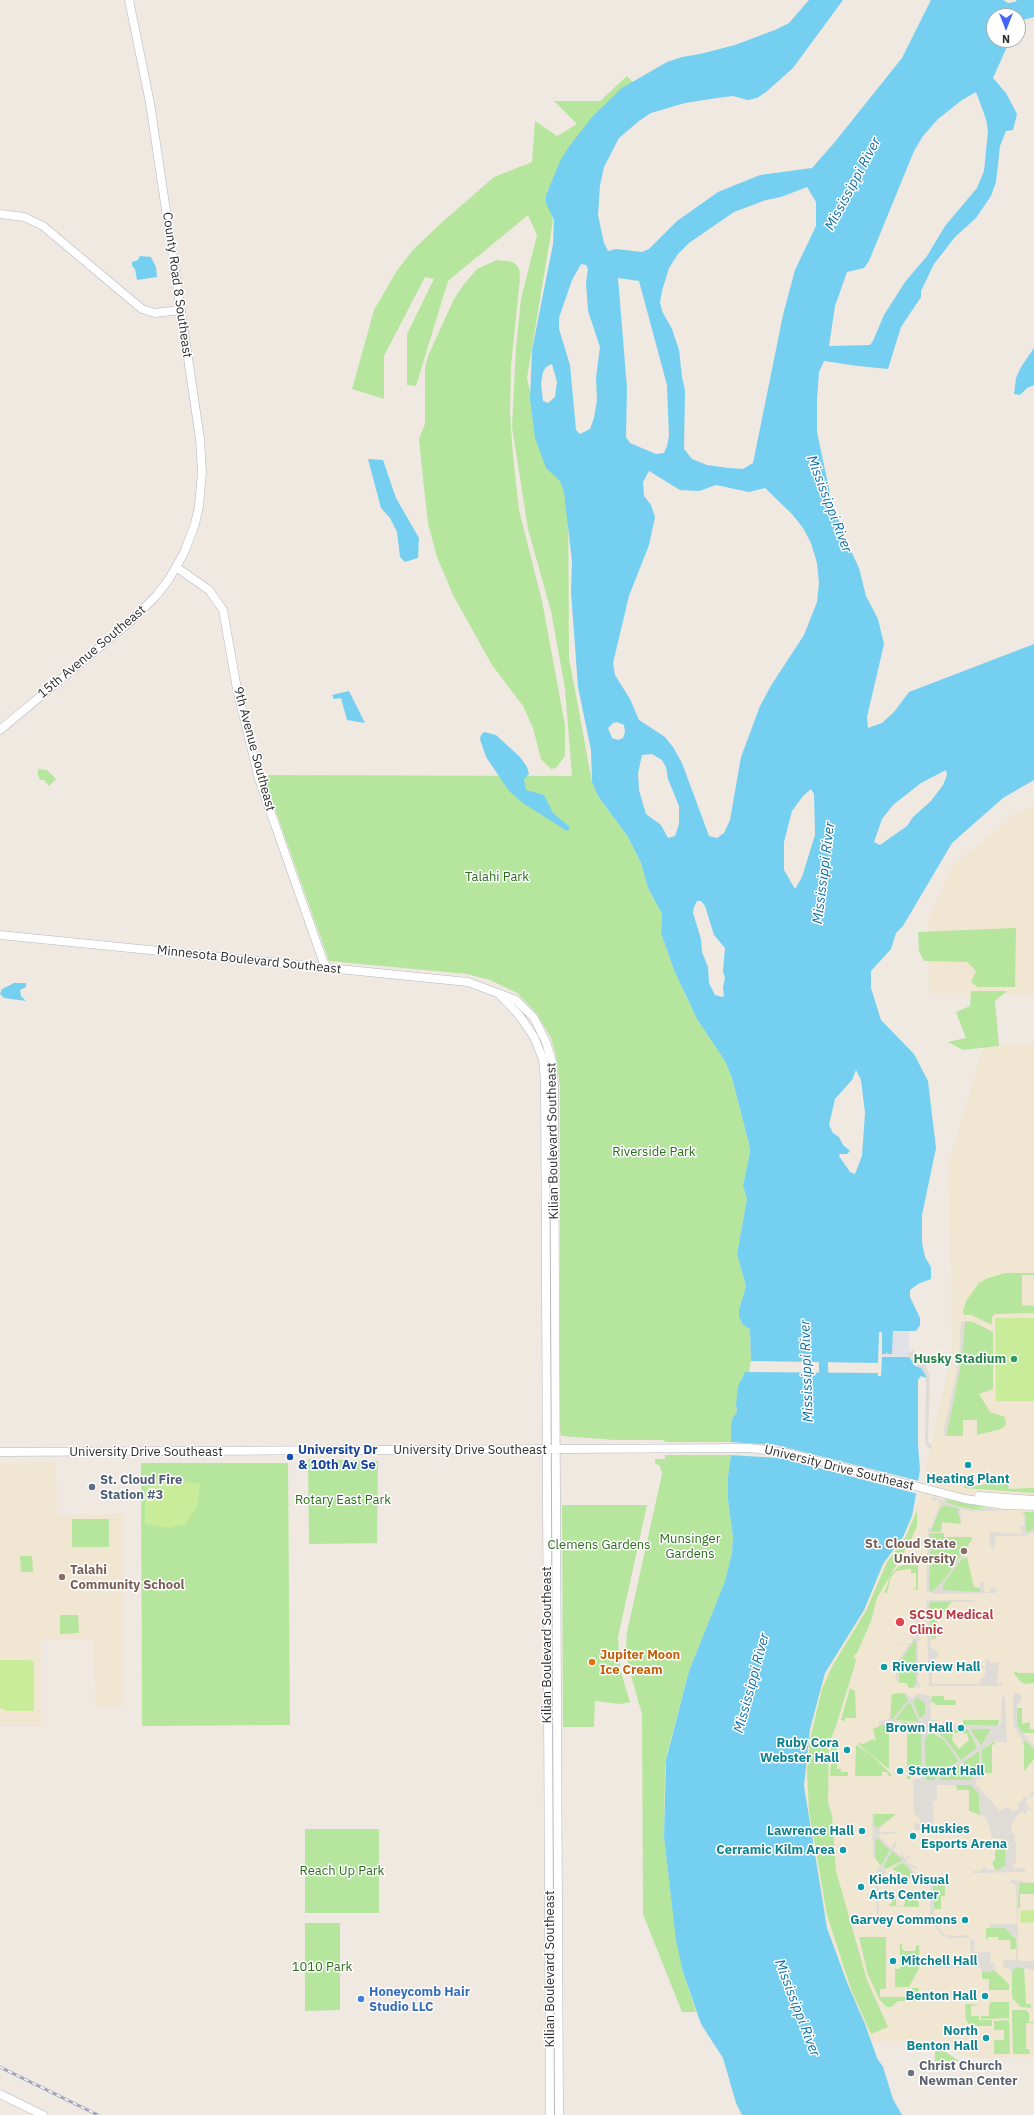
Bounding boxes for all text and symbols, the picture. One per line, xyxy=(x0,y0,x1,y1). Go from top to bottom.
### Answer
north arrow xyxy=(986,8,1026,48)
text: N xyxy=(1002,32,1010,46)
water label: Mississippi River xyxy=(821,135,885,233)
street label: County Road 8 Southeast xyxy=(159,211,195,359)
water label: Mississippi River xyxy=(803,453,855,555)
street label: 15th Avenue Southeast xyxy=(35,602,149,702)
street label: 9th Avenue Southeast xyxy=(230,685,278,813)
water label: Mississippi River xyxy=(809,821,839,925)
park label: Talahi Park xyxy=(465,869,529,885)
street label: Minnesota Boulevard Southeast xyxy=(156,943,342,977)
street label: Kilian Boulevard Southeast xyxy=(544,1062,562,1220)
park label: Riverside Park xyxy=(612,1144,696,1160)
water label: Mississippi River xyxy=(797,1319,817,1423)
place label: Husky Stadium xyxy=(913,1351,1006,1367)
marker: Husky Stadium xyxy=(1009,1354,1019,1364)
place label: University Dr & 10th Av Se xyxy=(298,1442,378,1473)
street label: University Drive Southeast xyxy=(393,1442,547,1458)
street label: University Drive Southeast xyxy=(763,1442,915,1494)
street label: University Drive Southeast xyxy=(69,1444,223,1460)
marker: University Dr & 10th Av Se xyxy=(285,1452,295,1462)
marker: Heating Plant xyxy=(963,1460,973,1470)
place label: Heating Plant xyxy=(926,1471,1010,1487)
place label: St. Cloud Fire Station #3 xyxy=(100,1472,182,1503)
marker: St. Cloud Fire Station #3 xyxy=(87,1482,97,1492)
park label: Rotary East Park xyxy=(295,1492,391,1508)
park label: Munsinger Gardens xyxy=(660,1531,720,1562)
place label: St. Cloud State University xyxy=(865,1536,956,1567)
park label: Clemens Gardens xyxy=(547,1537,651,1553)
marker: St. Cloud State University xyxy=(959,1546,969,1556)
place label: Talahi Community School xyxy=(70,1562,184,1593)
street label: Kilian Boulevard Southeast xyxy=(539,1567,555,1723)
marker: Talahi Community School xyxy=(57,1572,67,1582)
place label: SCSU Medical Clinic xyxy=(909,1607,993,1638)
marker: SCSU Medical Clinic xyxy=(894,1616,906,1628)
water label: Mississippi River xyxy=(731,1631,773,1735)
place label: Jupiter Moon Ice Cream xyxy=(600,1647,680,1678)
marker: Jupiter Moon Ice Cream xyxy=(587,1657,597,1667)
place label: Riverview Hall xyxy=(892,1659,981,1675)
marker: Riverview Hall xyxy=(879,1662,889,1672)
place label: Brown Hall xyxy=(886,1720,953,1736)
marker: Brown Hall xyxy=(956,1723,966,1733)
place label: Ruby Cora Webster Hall xyxy=(760,1735,839,1766)
marker: Ruby Cora Webster Hall xyxy=(842,1745,852,1755)
place label: Stewart Hall xyxy=(908,1763,984,1779)
marker: Stewart Hall xyxy=(895,1766,905,1776)
place label: Huskies Esports Arena xyxy=(921,1821,1007,1852)
place label: Lawrence Hall xyxy=(767,1823,854,1839)
marker: Lawrence Hall xyxy=(857,1826,867,1836)
marker: Huskies Esports Arena xyxy=(908,1831,918,1841)
place label: Cerramic Kilm Area xyxy=(716,1842,835,1858)
marker: Cerramic Kilm Area xyxy=(838,1845,848,1855)
park label: Reach Up Park xyxy=(300,1863,384,1879)
place label: Kiehle Visual Arts Center xyxy=(869,1872,949,1903)
marker: Kiehle Visual Arts Center xyxy=(856,1882,866,1892)
street label: Kilian Boulevard Southeast xyxy=(542,1891,558,2047)
place label: Garvey Commons xyxy=(850,1912,957,1928)
marker: Garvey Commons xyxy=(960,1915,970,1925)
place label: Mitchell Hall xyxy=(901,1953,977,1969)
marker: Mitchell Hall xyxy=(888,1956,898,1966)
water label: Mississippi River xyxy=(771,1957,823,2059)
park label: 1010 Park xyxy=(292,1959,352,1975)
place label: Honeycomb Hair Studio LLC xyxy=(369,1984,470,2015)
place label: Benton Hall xyxy=(906,1988,977,2004)
marker: Benton Hall xyxy=(980,1991,990,2001)
marker: Honeycomb Hair Studio LLC xyxy=(356,1994,366,2004)
place label: North Benton Hall xyxy=(907,2023,978,2054)
marker: North Benton Hall xyxy=(981,2033,991,2043)
place label: Christ Church Newman Center xyxy=(919,2058,1017,2089)
marker: Christ Church Newman Center xyxy=(906,2068,916,2078)

